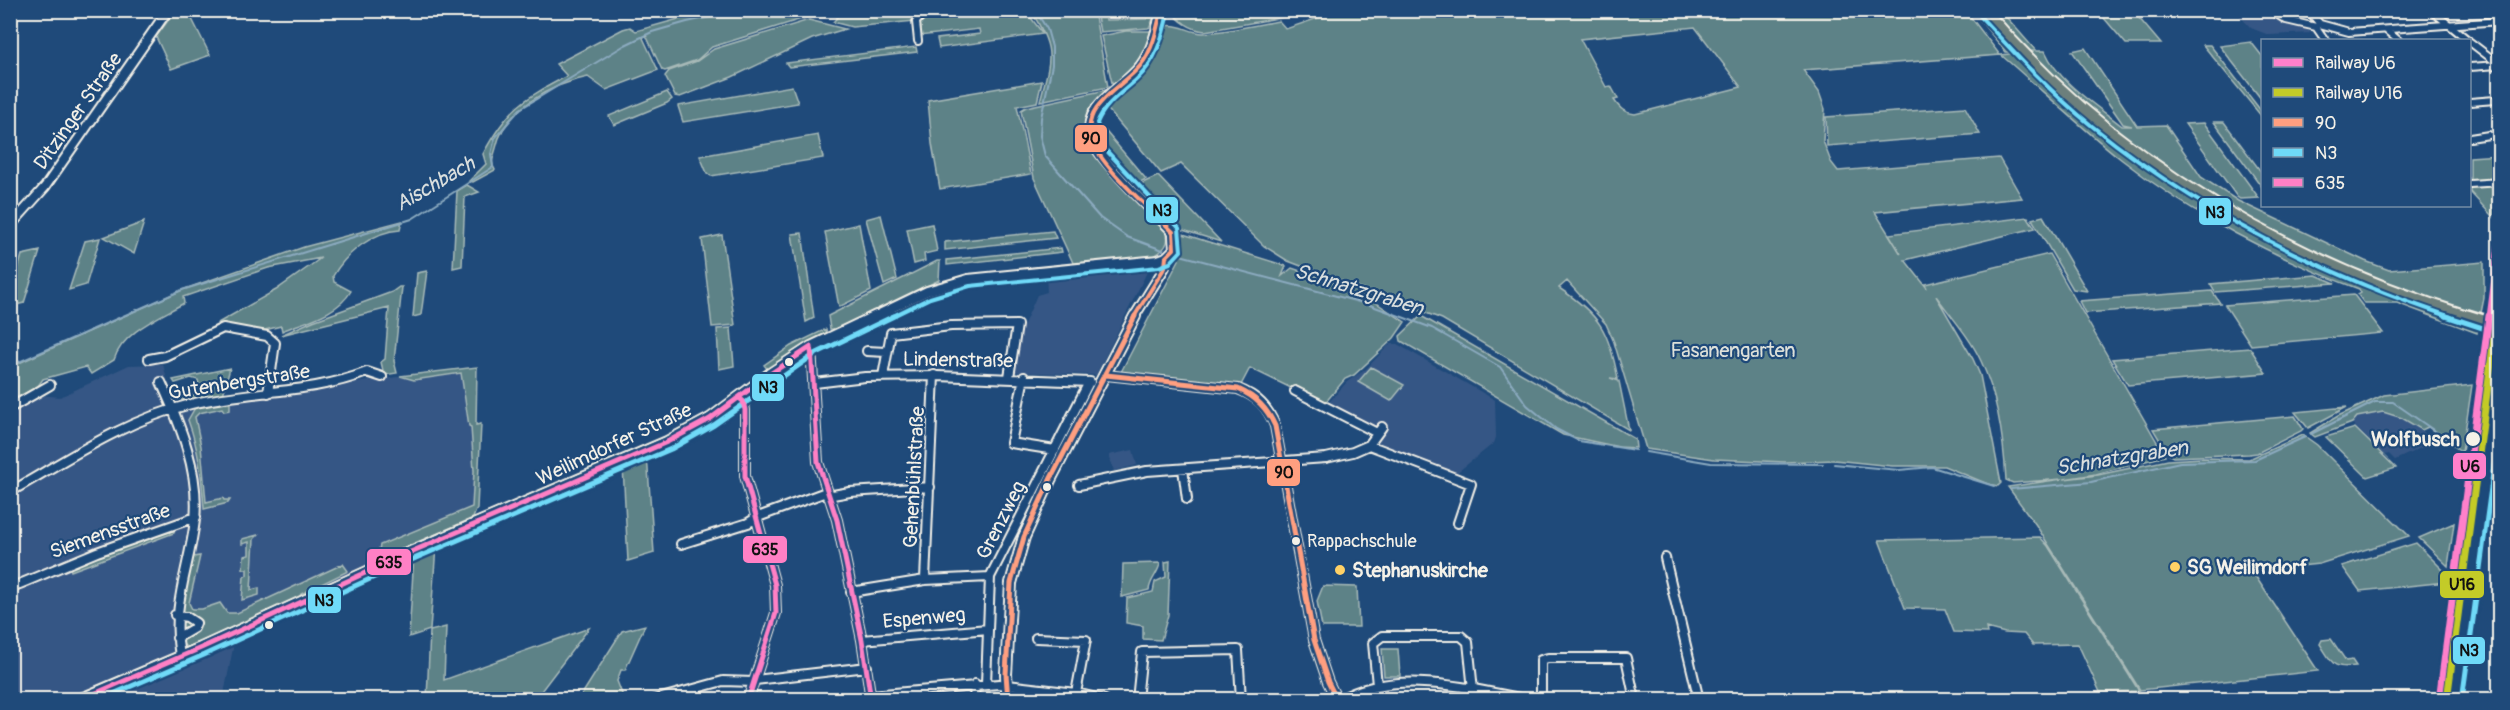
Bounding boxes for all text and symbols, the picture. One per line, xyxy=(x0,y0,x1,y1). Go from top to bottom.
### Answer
legend xyxy=(2261,39,2471,207)
street label: Ditzinger Straße xyxy=(28,47,128,175)
text: Railway U6 xyxy=(2315,52,2396,75)
text: Railway U16 xyxy=(2315,82,2403,105)
text: 90 xyxy=(2315,112,2337,135)
line badge: 90 xyxy=(1074,124,1108,153)
text: 90 xyxy=(1081,129,1101,149)
text: N3 xyxy=(2315,142,2337,165)
water label: Aischbach xyxy=(390,150,481,218)
text: 635 xyxy=(2315,172,2345,195)
line badge: N3 xyxy=(1145,196,1179,224)
line badge: N3 xyxy=(2198,197,2232,226)
text: N3 xyxy=(1152,201,1172,221)
text: N3 xyxy=(2205,203,2225,223)
water label: Schnatzgraben xyxy=(1291,258,1428,323)
park label: Fasanengarten xyxy=(1670,338,1796,363)
street label: Lindenstraße xyxy=(903,347,1014,373)
unlabelled marker xyxy=(783,356,795,368)
street label: Gutenbergstraße xyxy=(166,358,312,406)
line badge: N3 xyxy=(751,373,785,402)
text: N3 xyxy=(758,378,778,398)
street label: Weilimdorfer Straße xyxy=(532,397,696,491)
street label: Gehenbühlstraße xyxy=(898,405,930,548)
place label: Wolfbusch xyxy=(2371,427,2460,452)
marker: Wolfbusch xyxy=(2464,430,2482,448)
water label: Schnatzgraben xyxy=(2054,434,2191,482)
line badge: U6 xyxy=(2452,452,2487,480)
text: U6 xyxy=(2460,457,2480,477)
line badge: 90 xyxy=(1266,458,1301,487)
text: 90 xyxy=(1274,463,1294,483)
street label: Grenzweg xyxy=(971,477,1031,563)
unlabelled marker xyxy=(1041,481,1053,493)
street label: Siemensstraße xyxy=(46,498,174,564)
place label: Rappachschule xyxy=(1307,530,1417,553)
line badge: 635 xyxy=(742,535,788,564)
marker: Rappachschule xyxy=(1290,535,1302,547)
text: 635 xyxy=(752,540,779,560)
line badge: 635 xyxy=(366,548,412,576)
text: 635 xyxy=(376,553,403,573)
place label: SG Weilimdorf xyxy=(2187,555,2309,580)
place label: Stephanuskirche xyxy=(1352,558,1489,583)
marker: SG Weilimdorf xyxy=(2168,560,2182,574)
marker: Stephanuskirche xyxy=(1333,563,1347,577)
line badge: U16 xyxy=(2439,570,2485,599)
text: U16 xyxy=(2449,575,2475,595)
line badge: N3 xyxy=(307,586,342,614)
text: N3 xyxy=(314,591,334,611)
street label: Espenweg xyxy=(882,602,966,634)
unlabelled marker xyxy=(263,619,275,631)
line badge: N3 xyxy=(2452,636,2486,665)
text: N3 xyxy=(2459,641,2479,661)

